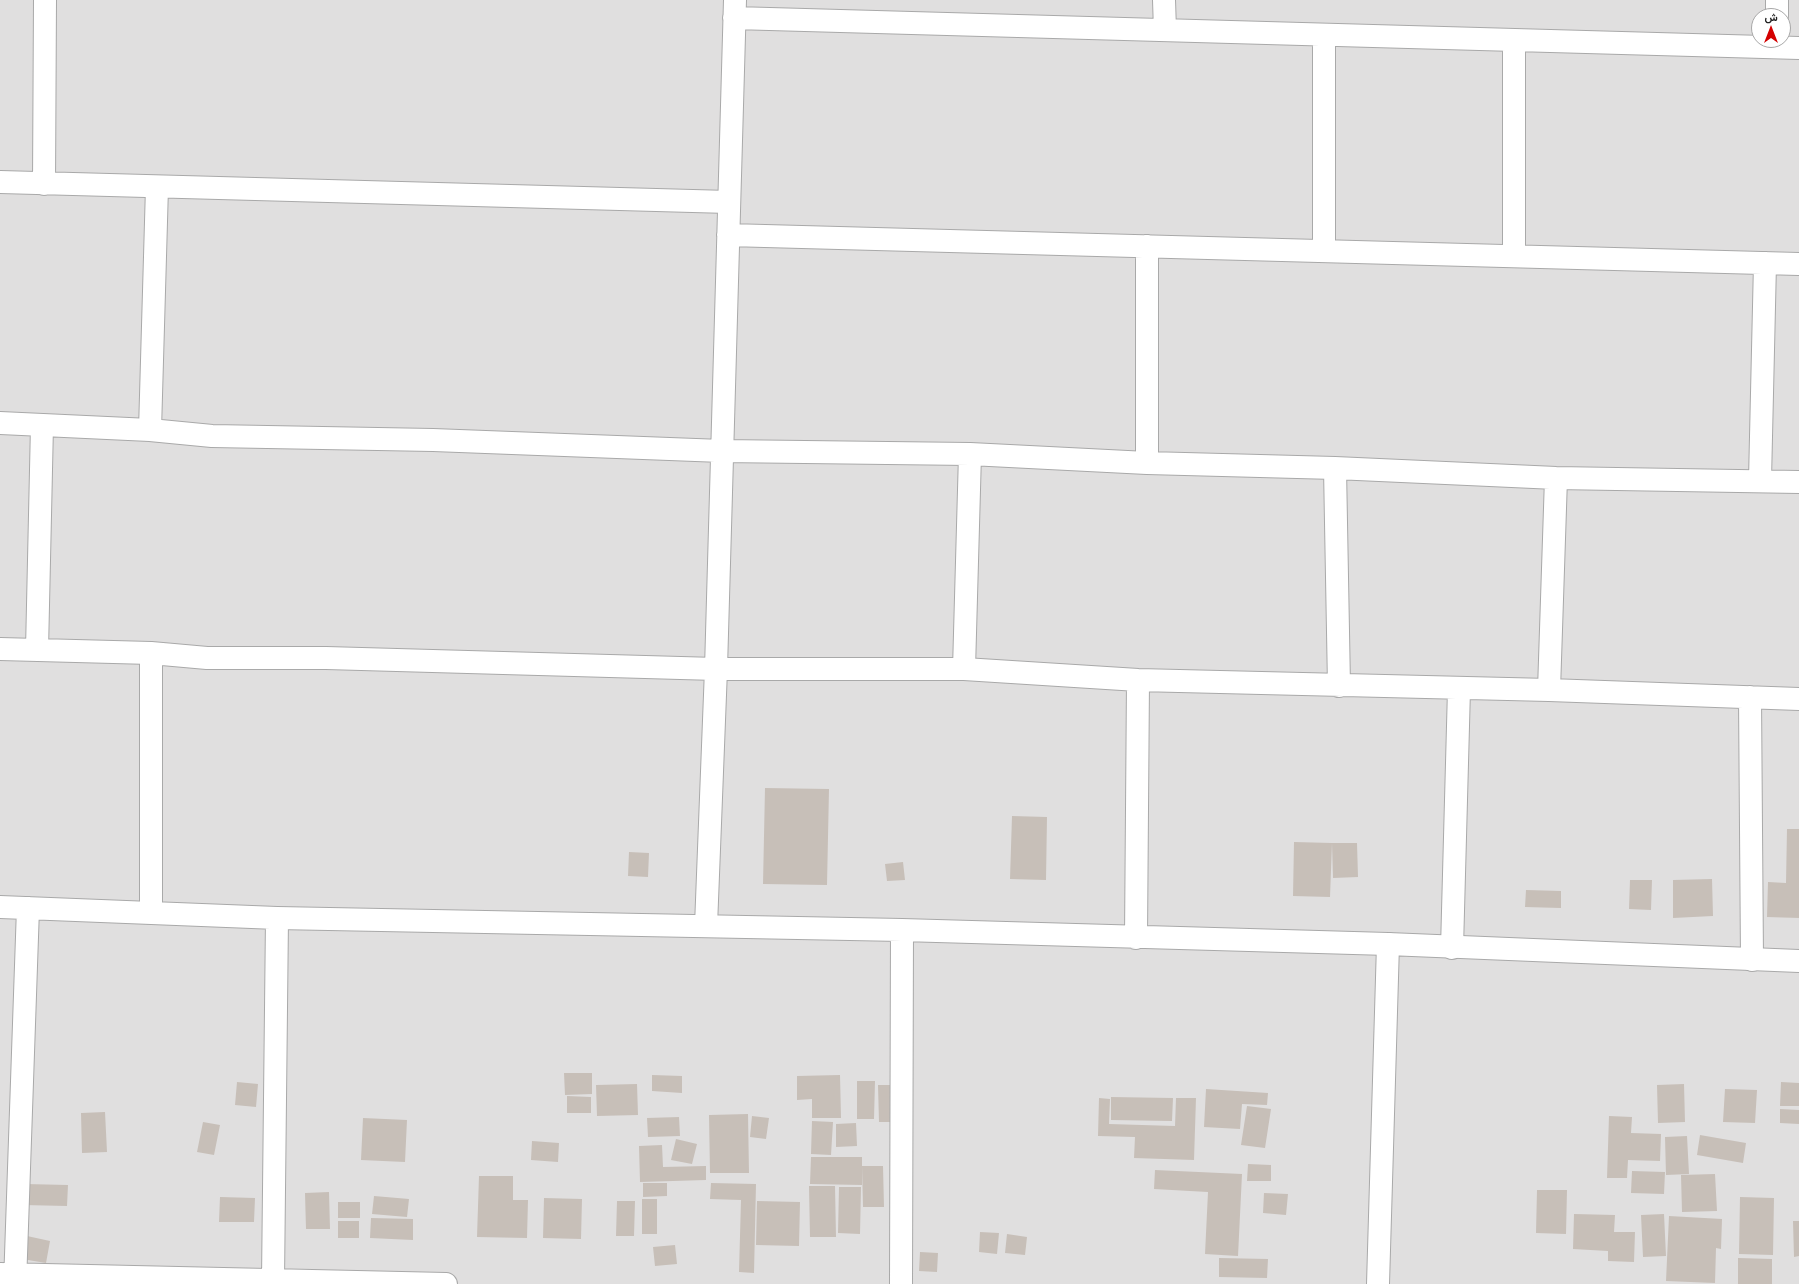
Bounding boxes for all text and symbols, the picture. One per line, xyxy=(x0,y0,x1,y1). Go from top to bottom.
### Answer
north arrow xyxy=(1751,8,1791,48)
text: ش xyxy=(1764,10,1778,23)

